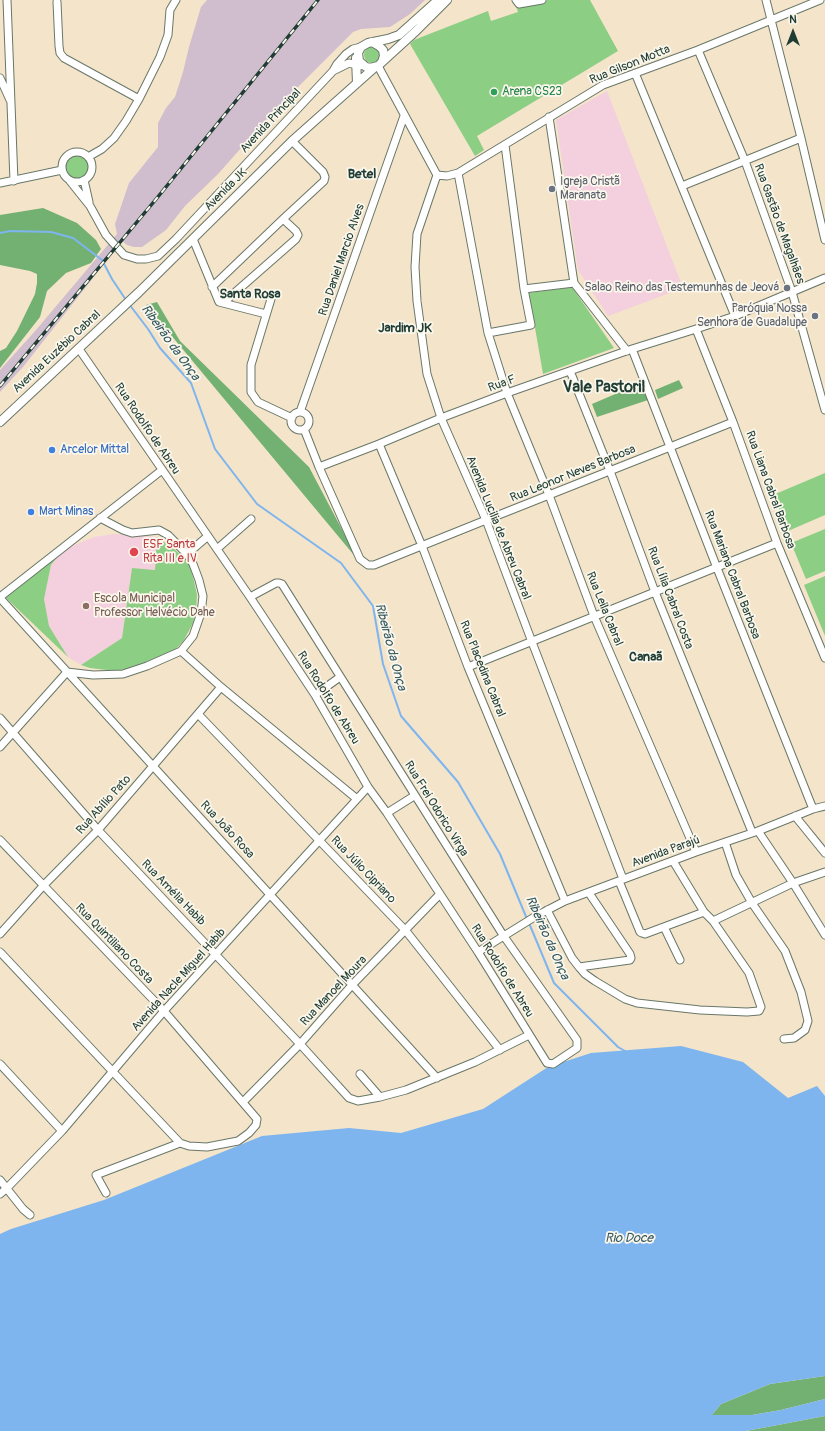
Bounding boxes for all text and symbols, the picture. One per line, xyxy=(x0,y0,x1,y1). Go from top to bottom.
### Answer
north arrow xyxy=(773,12,813,52)
text: N xyxy=(789,13,797,26)
street label: Rua Gilson Motta xyxy=(588,42,672,88)
place label: Arena CS23 xyxy=(502,85,562,99)
street label: Avenida Principal xyxy=(237,86,305,156)
marker: Arena CS23 xyxy=(489,87,499,97)
street label: Rua Gastão de Magalhães xyxy=(751,162,807,286)
street label: Avenida JK xyxy=(202,166,250,214)
district label: Betel xyxy=(348,167,376,183)
place label: Igreja Cristã Maranata xyxy=(560,175,621,203)
marker: Igreja Cristã Maranata xyxy=(547,184,557,194)
street label: Rua Daniel Marcio Alves xyxy=(316,202,368,318)
place label: Salao Reino das Testemunhas de Jeová xyxy=(584,281,779,295)
marker: Salao Reino das Testemunhas de Jeová xyxy=(782,283,792,293)
district label: Santa Rosa xyxy=(220,287,280,303)
water label: Ribeirão da Onça xyxy=(137,302,203,384)
place label: Paróquia Nossa Senhora de Guadalupe xyxy=(697,302,807,330)
street label: Avenida Euzébio Cabral xyxy=(10,308,104,396)
marker: Paróquia Nossa Senhora de Guadalupe xyxy=(810,311,820,321)
district label: Jardim JK xyxy=(378,321,432,337)
street label: Rua F xyxy=(486,372,518,396)
district label: Vale Pastoril xyxy=(563,378,645,398)
street label: Rua Rodolfo de Abreu xyxy=(111,381,183,477)
street label: Rua Liana Cabral Barbosa xyxy=(742,429,798,551)
street label: Rua Leonor Neves Barbosa xyxy=(508,442,638,506)
place label: Arcelor Mittal xyxy=(60,443,129,457)
marker: Arcelor Mittal xyxy=(47,445,57,455)
street label: Avenida Lucilia de Abreu Cabral xyxy=(463,454,533,602)
place label: Mart Minas xyxy=(39,505,93,519)
marker: Mart Minas xyxy=(26,507,36,517)
street label: Rua Mariana Cabral Barbosa xyxy=(701,509,763,641)
place label: ESF Santa Rita III e IV xyxy=(143,538,197,566)
street label: Rua Lília Cabral Costa xyxy=(644,545,696,651)
marker: ESF Santa Rita III e IV xyxy=(128,546,140,558)
street label: Rua Leila Cabral xyxy=(583,570,625,648)
place label: Escola Municipal Professor Helvécio Dahe xyxy=(94,592,215,620)
marker: Escola Municipal Professor Helvécio Dahe xyxy=(81,601,91,611)
water label: Ribeirão da Onça xyxy=(371,602,409,692)
street label: Rua Placedina Cabral xyxy=(456,619,508,719)
street label: Rua Rodolfo de Abreu xyxy=(294,649,362,747)
district label: Canaã xyxy=(629,650,663,666)
street label: Rua Frei Odorico Virga xyxy=(401,759,471,859)
street label: Rua Abílio Pato xyxy=(74,772,134,838)
street label: Rua João Rosa xyxy=(197,798,257,862)
street label: Avenida Parajú xyxy=(630,833,702,871)
street label: Rua Júlio Cipriano xyxy=(327,834,399,906)
street label: Rua Amélia Habib xyxy=(138,857,208,929)
water label: Ribeirão da Onça xyxy=(522,894,572,982)
street label: Rua Quintiliano Costa xyxy=(72,901,156,987)
street label: Rua Rodolfo de Abreu xyxy=(468,922,536,1020)
street label: Avenida Nacle Miguel Habib xyxy=(129,926,229,1034)
street label: Rua Manoel Moura xyxy=(298,953,370,1029)
water label: Rio Doce xyxy=(605,1231,653,1247)

